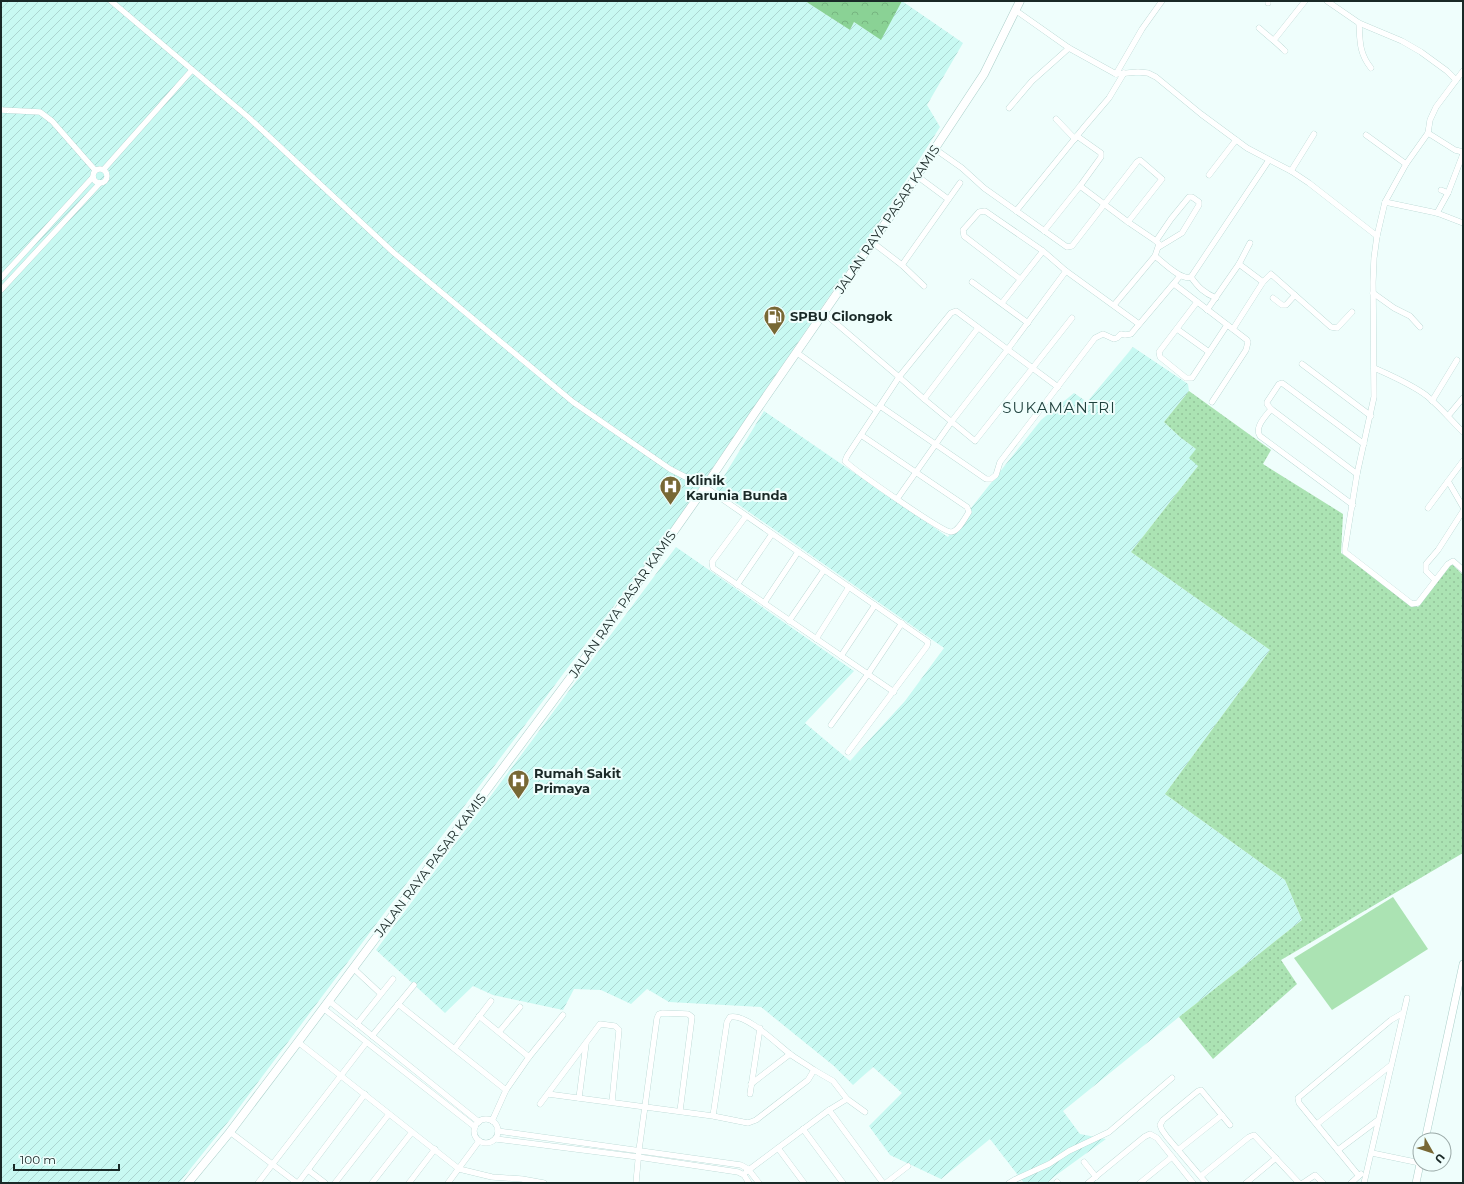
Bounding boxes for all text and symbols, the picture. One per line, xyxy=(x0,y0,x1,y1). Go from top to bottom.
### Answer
street label: JALAN RAYA PASAR KAMIS xyxy=(831,142,943,297)
fuel station icon: SPBU Cilongok xyxy=(762,303,788,336)
place label: SPBU Cilongok xyxy=(790,308,893,324)
district label: SUKAMANTRI xyxy=(1002,398,1116,417)
place label: Klinik Karunia Bunda xyxy=(686,472,788,503)
hospital icon: Klinik Karunia Bunda xyxy=(658,474,684,507)
street label: JALAN RAYA PASAR KAMIS xyxy=(564,527,679,681)
place label: Rumah Sakit Primaya xyxy=(534,765,622,796)
hospital icon: Rumah Sakit Primaya xyxy=(505,767,531,800)
street label: JALAN RAYA PASAR KAMIS xyxy=(370,790,489,941)
north arrow xyxy=(1412,1132,1452,1172)
scale bar xyxy=(14,1146,119,1172)
text: U xyxy=(1432,1151,1448,1166)
text: 100 m xyxy=(20,1152,56,1167)

